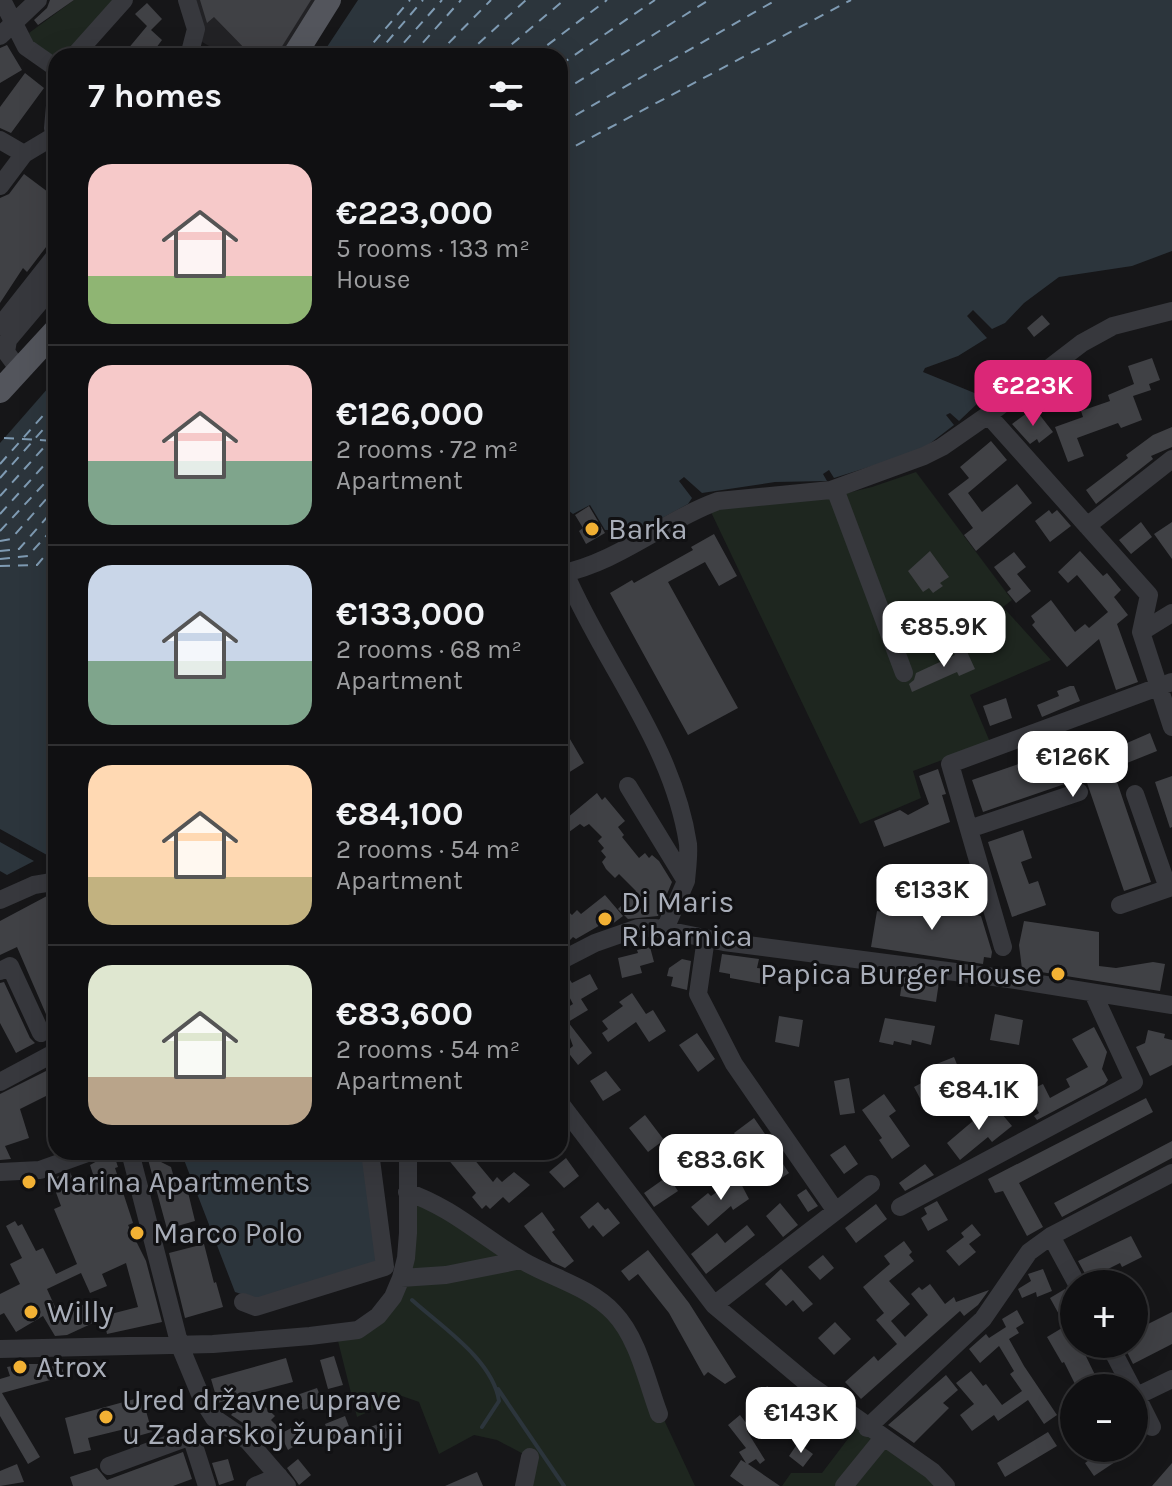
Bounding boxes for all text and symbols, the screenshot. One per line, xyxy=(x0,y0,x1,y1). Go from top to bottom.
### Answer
icon: filters xyxy=(484,74,528,118)
text: 7 homes xyxy=(88,76,222,116)
text: €223,000 xyxy=(336,193,493,233)
icon: home xyxy=(152,196,248,292)
text: 5 rooms · 133 m² xyxy=(336,233,530,264)
text: House xyxy=(336,264,410,295)
pin: €223K xyxy=(977,360,1089,428)
text: €223K xyxy=(992,370,1074,401)
text: €126,000 xyxy=(336,394,484,434)
icon: home xyxy=(152,397,248,493)
text: 2 rooms · 72 m² xyxy=(336,434,518,465)
text: Apartment xyxy=(336,465,463,496)
place label: Barka xyxy=(608,511,687,547)
marker: Barka xyxy=(583,520,601,538)
text: €133,000 xyxy=(336,594,485,634)
icon: home xyxy=(152,597,248,693)
pin: €85.9K xyxy=(879,601,1009,669)
text: €85.9K xyxy=(901,611,987,642)
text: 2 rooms · 68 m² xyxy=(336,634,522,665)
text: Apartment xyxy=(336,665,463,696)
pin: €126K xyxy=(1017,731,1129,799)
text: €126K xyxy=(1036,741,1110,772)
text: €84,100 xyxy=(336,794,463,834)
icon: home xyxy=(152,797,248,893)
text: 2 rooms · 54 m² xyxy=(336,834,520,865)
pin: €133K xyxy=(876,864,988,932)
text: Apartment xyxy=(336,865,463,896)
text: €133K xyxy=(894,874,970,905)
place label: Di Maris Ribarnica xyxy=(621,884,753,954)
marker: Di Maris Ribarnica xyxy=(596,910,614,928)
place label: Papica Burger House xyxy=(760,956,1042,992)
marker: Papica Burger House xyxy=(1049,965,1067,983)
text: €83,600 xyxy=(336,994,473,1034)
icon: home xyxy=(152,997,248,1093)
text: 2 rooms · 54 m² xyxy=(336,1034,520,1065)
pin: €84.1K xyxy=(914,1064,1044,1132)
text: Apartment xyxy=(336,1065,463,1096)
text: €84.1K xyxy=(939,1074,1019,1105)
pin: €83.6K xyxy=(656,1134,786,1202)
text: €83.6K xyxy=(677,1144,765,1175)
place label: Marina Apartments xyxy=(45,1164,311,1200)
marker: Marina Apartments xyxy=(20,1173,38,1191)
place label: Marco Polo xyxy=(153,1215,303,1251)
marker: Marco Polo xyxy=(128,1224,146,1242)
map controls xyxy=(1060,1270,1148,1462)
button: + xyxy=(1060,1270,1148,1358)
place label: Willy xyxy=(47,1294,114,1330)
marker: Willy xyxy=(22,1303,40,1321)
place label: Atrox xyxy=(36,1349,107,1385)
marker: Atrox xyxy=(11,1358,29,1376)
button: − xyxy=(1060,1374,1148,1462)
place label: Ured državne uprave u Zadarskoj županiji xyxy=(122,1382,404,1452)
pin: €143K xyxy=(745,1387,857,1455)
text: €143K xyxy=(764,1397,838,1428)
marker: Ured državne uprave u Zadarskoj županiji xyxy=(97,1408,115,1426)

